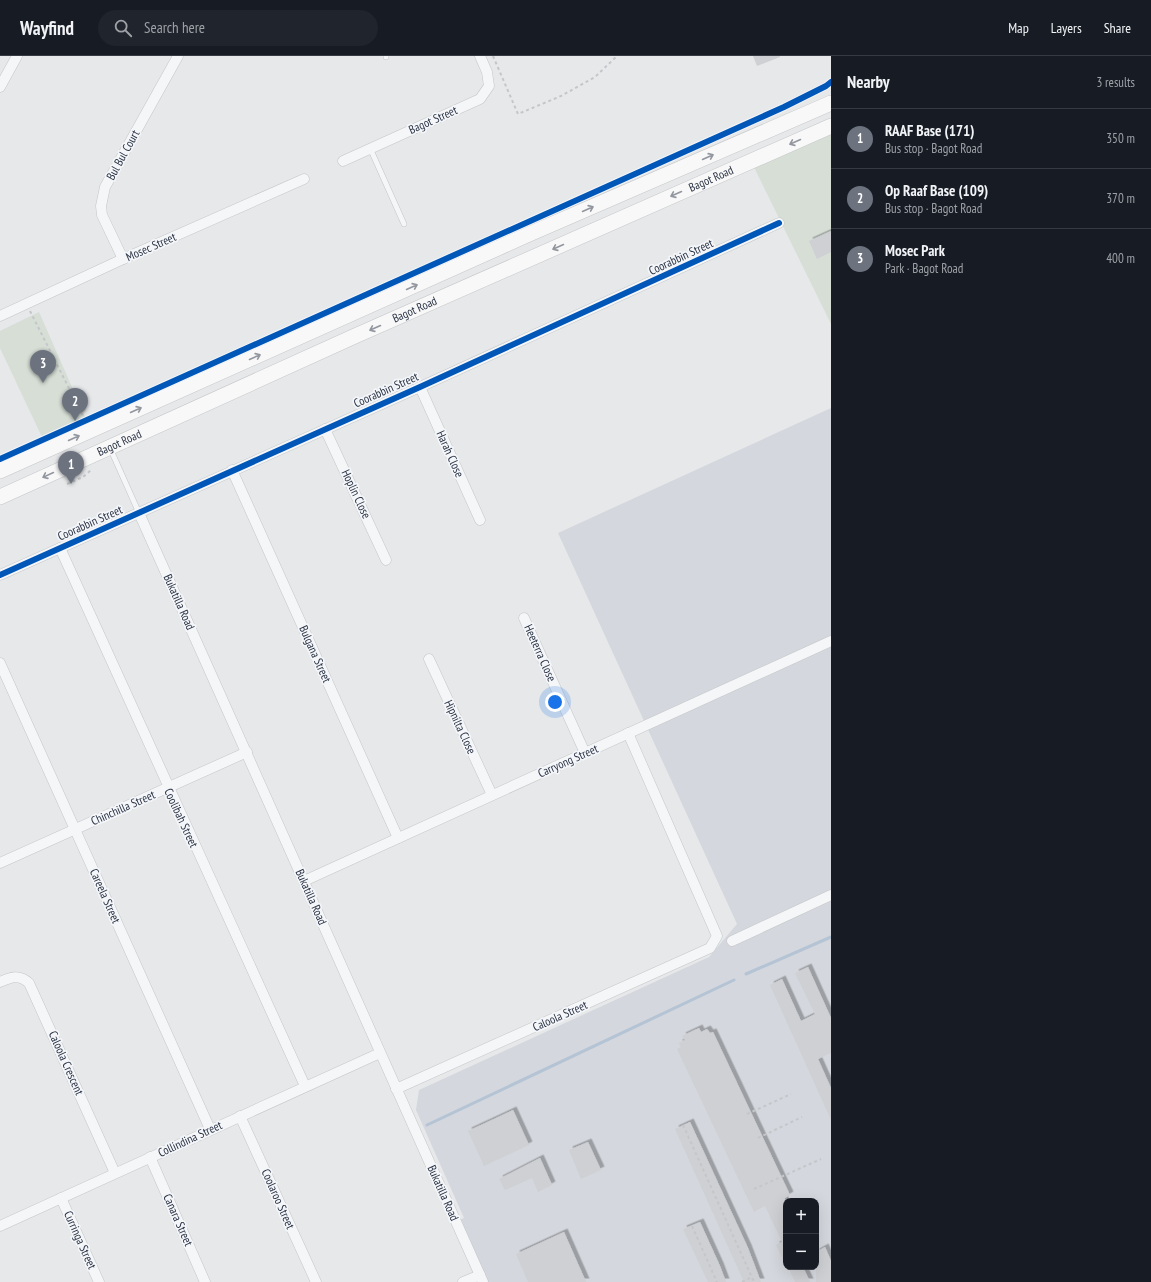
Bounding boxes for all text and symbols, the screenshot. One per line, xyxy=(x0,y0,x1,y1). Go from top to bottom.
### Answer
search box xyxy=(98,10,378,46)
text: Wayfind xyxy=(20,16,74,40)
icon: search xyxy=(112,17,134,39)
text: Search here xyxy=(144,18,205,37)
text: Map xyxy=(1008,19,1029,37)
text: Layers xyxy=(1051,19,1082,37)
text: Share xyxy=(1104,19,1131,37)
text: Nearby xyxy=(847,71,890,93)
text: 3 results xyxy=(1096,74,1135,91)
street label: Bagot Street xyxy=(406,102,460,137)
text: RAAF Base (171) xyxy=(885,121,974,140)
street label: Bul Bul Court xyxy=(103,127,143,182)
text: 1 xyxy=(857,130,863,147)
text: 350 m xyxy=(1106,130,1135,147)
one-way arrow xyxy=(790,138,802,146)
text: Bus stop · Bagot Road xyxy=(885,140,982,157)
one-way arrow xyxy=(701,153,713,160)
street label: Bagot Road xyxy=(686,162,736,195)
text: Op Raaf Base (109) xyxy=(885,181,988,200)
text: 2 xyxy=(857,190,863,207)
text: 370 m xyxy=(1106,190,1135,207)
one-way arrow xyxy=(671,191,683,198)
text: Bus stop · Bagot Road xyxy=(885,200,982,217)
one-way arrow xyxy=(582,204,594,212)
street label: Mosec Street xyxy=(123,229,179,264)
street label: Coorabbin Street xyxy=(646,235,716,278)
text: Mosec Park xyxy=(885,241,945,260)
one-way arrow xyxy=(552,244,564,251)
text: 3 xyxy=(857,250,863,267)
text: 400 m xyxy=(1106,250,1135,267)
text: Park · Bagot Road xyxy=(885,260,963,277)
one-way arrow xyxy=(406,283,418,290)
street label: Bagot Road xyxy=(390,293,439,326)
one-way arrow xyxy=(369,324,381,332)
pin: 3 xyxy=(30,350,56,383)
one-way arrow xyxy=(249,353,261,360)
street label: Coorabbin Street xyxy=(351,368,421,410)
pin: 2 xyxy=(62,388,88,421)
one-way arrow xyxy=(130,406,142,413)
street label: Bagot Road xyxy=(95,426,144,459)
street label: Harah Close xyxy=(434,428,467,480)
one-way arrow xyxy=(67,434,79,441)
pin: 1 xyxy=(58,451,84,484)
street label: Hoplin Close xyxy=(339,467,374,521)
one-way arrow xyxy=(43,472,55,479)
street label: Coorabbin Street xyxy=(55,501,125,543)
street label: Bukatilla Road xyxy=(160,572,198,632)
street label: Heeterra Close xyxy=(521,622,560,684)
street label: Bulgana Street xyxy=(296,623,335,685)
your location xyxy=(545,692,565,712)
street label: Hipnilta Close xyxy=(441,697,480,756)
street label: Carryong Street xyxy=(535,740,601,780)
street label: Chinchilla Street xyxy=(88,786,158,828)
street label: Coolibah Street xyxy=(161,786,202,850)
street label: Careela Street xyxy=(87,866,124,926)
street label: Bukatilla Road xyxy=(292,867,330,927)
street label: Caloola Street xyxy=(530,997,590,1034)
street label: Caloola Crescent xyxy=(46,1028,88,1098)
street label: Collindina Street xyxy=(155,1117,225,1160)
street label: Bukatilla Road xyxy=(424,1163,462,1223)
street label: Coolaroo Street xyxy=(259,1166,299,1232)
street label: Canara Street xyxy=(160,1191,197,1249)
map controls xyxy=(783,1198,819,1270)
button: + xyxy=(783,1198,819,1234)
street label: Curringa Street xyxy=(61,1208,100,1272)
button: − xyxy=(783,1234,819,1270)

